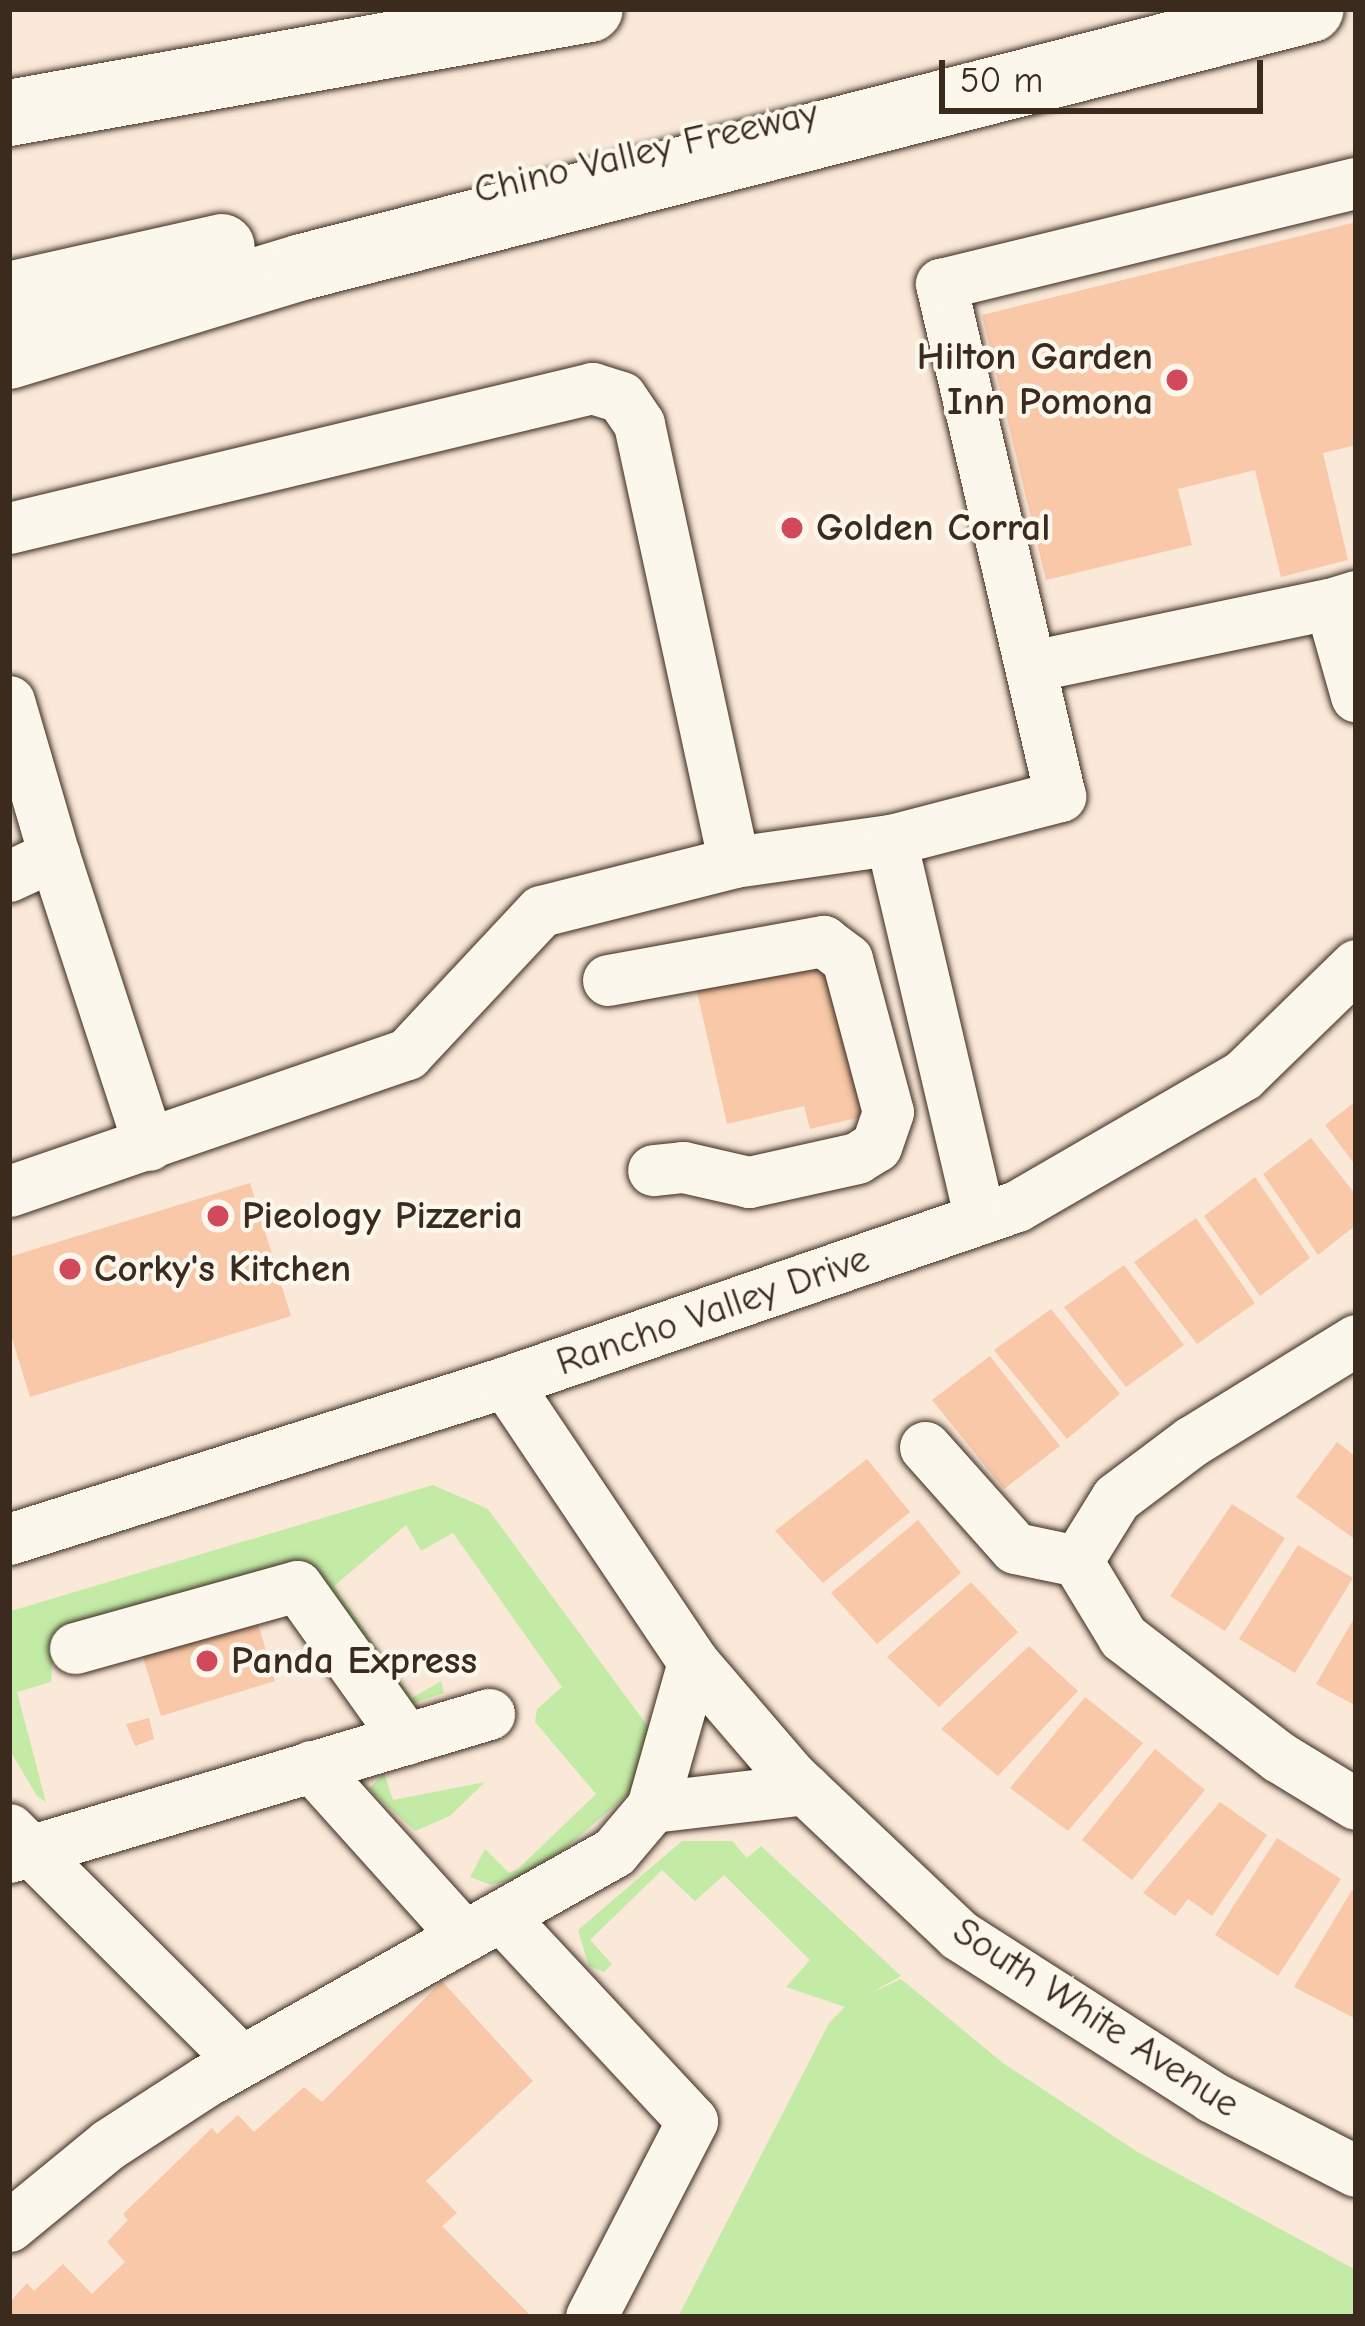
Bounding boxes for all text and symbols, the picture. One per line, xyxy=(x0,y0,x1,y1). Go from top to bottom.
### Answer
scale bar xyxy=(945,36,1269,110)
text: 50 m xyxy=(960,60,1043,101)
street label: Chino Valley Freeway xyxy=(470,90,822,214)
place label: Hilton Garden Inn Pomona xyxy=(917,335,1153,426)
marker: Hilton Garden Inn Pomona xyxy=(1164,367,1190,393)
place label: Golden Corral xyxy=(816,505,1050,551)
marker: Golden Corral xyxy=(779,515,805,541)
place label: Pieology Pizzeria xyxy=(242,1193,523,1239)
marker: Pieology Pizzeria xyxy=(205,1203,231,1229)
street label: Rancho Valley Drive xyxy=(550,1236,876,1386)
place label: Corky's Kitchen xyxy=(94,1246,351,1292)
marker: Corky's Kitchen xyxy=(57,1256,83,1282)
place label: Panda Express xyxy=(231,1638,477,1684)
marker: Panda Express xyxy=(194,1648,220,1674)
street label: South White Avenue xyxy=(944,1908,1248,2128)

